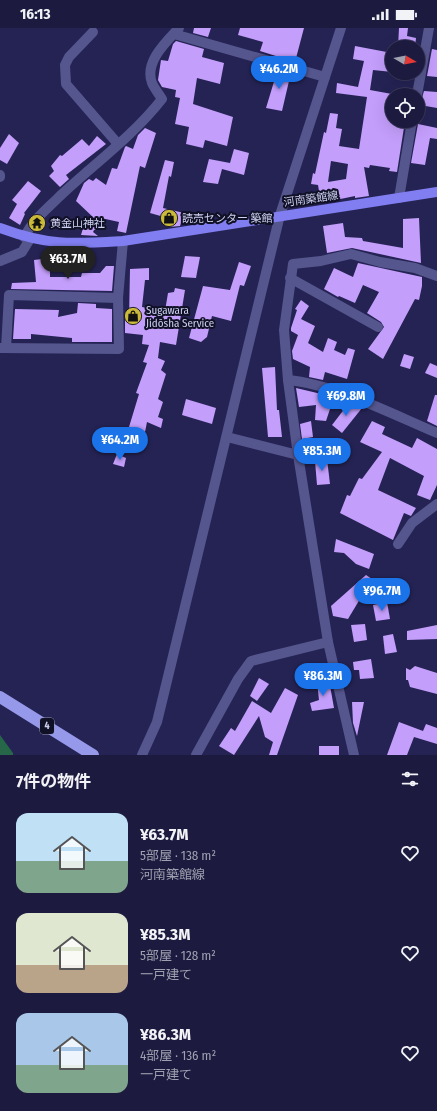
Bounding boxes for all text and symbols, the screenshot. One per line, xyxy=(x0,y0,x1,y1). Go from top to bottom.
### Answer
text: 16:13 xyxy=(20,5,51,23)
north arrow xyxy=(385,40,425,80)
map controls xyxy=(385,40,425,128)
pin: ¥46.2M xyxy=(246,56,312,90)
text: ¥46.2M xyxy=(260,61,298,76)
button: locate xyxy=(385,88,425,128)
street label: 河南築館線 xyxy=(283,189,339,209)
shop icon: 読売センター 築館 xyxy=(159,208,179,228)
place label: 読売センター 築館 xyxy=(182,212,273,225)
temple icon: 黄金山神社 xyxy=(27,213,47,233)
place label: 黄金山神社 xyxy=(50,217,105,230)
pin: ¥63.7M xyxy=(35,246,101,280)
text: ¥63.7M xyxy=(49,251,87,266)
place label: Sugawara Jidōsha Service xyxy=(146,304,214,330)
shop icon: Sugawara Jidōsha Service xyxy=(123,306,143,326)
pin: ¥69.8M xyxy=(313,383,379,417)
text: ¥69.8M xyxy=(327,388,365,403)
pin: ¥64.2M xyxy=(87,427,153,461)
text: ¥64.2M xyxy=(101,432,139,447)
pin: ¥85.3M xyxy=(289,438,355,472)
text: ¥85.3M xyxy=(303,443,341,458)
pin: ¥96.7M xyxy=(349,578,415,612)
text: ¥96.7M xyxy=(363,583,401,598)
pin: ¥86.3M xyxy=(290,663,356,697)
text: ¥86.3M xyxy=(304,668,342,683)
road number: 4 xyxy=(40,718,54,734)
icon: filters xyxy=(399,768,421,790)
text: 7件の物件 xyxy=(16,771,91,792)
text: ¥63.7M xyxy=(140,824,188,845)
icon: home xyxy=(48,829,96,877)
icon: heart xyxy=(399,842,421,864)
text: 5部屋 · 138 m² xyxy=(140,848,216,863)
text: 河南築館線 xyxy=(140,867,205,882)
text: ¥85.3M xyxy=(140,924,190,945)
icon: home xyxy=(48,929,96,977)
icon: heart xyxy=(399,942,421,964)
text: 5部屋 · 128 m² xyxy=(140,948,216,963)
text: 一戸建て xyxy=(140,967,192,982)
text: ¥86.3M xyxy=(140,1024,191,1045)
icon: home xyxy=(48,1029,96,1077)
icon: heart xyxy=(399,1042,421,1064)
text: 4部屋 · 136 m² xyxy=(140,1048,216,1063)
text: 一戸建て xyxy=(140,1067,192,1082)

